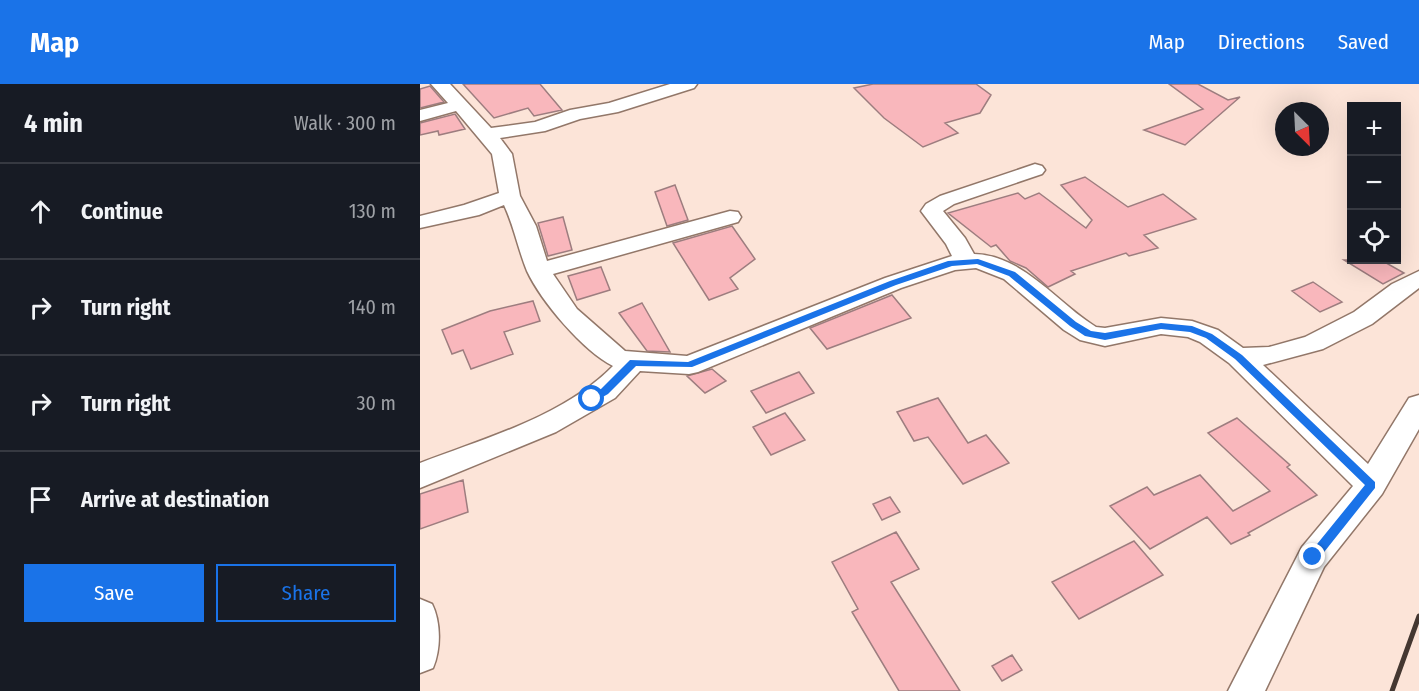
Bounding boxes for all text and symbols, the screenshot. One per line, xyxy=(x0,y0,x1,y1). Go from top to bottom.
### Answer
text: Map xyxy=(30,26,79,59)
text: Map xyxy=(1148,29,1185,55)
text: Directions xyxy=(1218,29,1305,55)
text: Saved xyxy=(1338,29,1389,55)
north arrow xyxy=(1275,102,1329,156)
map controls xyxy=(1347,102,1401,264)
button: + xyxy=(1347,102,1401,156)
text: 4 min xyxy=(24,108,83,139)
text: Walk · 300 m xyxy=(294,111,396,135)
button: − xyxy=(1347,156,1401,210)
icon: ahead xyxy=(24,195,57,228)
text: Continue xyxy=(81,198,163,225)
text: 130 m xyxy=(349,199,396,223)
button: locate xyxy=(1347,210,1401,264)
icon: right xyxy=(24,291,57,324)
text: Turn right xyxy=(81,294,170,321)
text: 140 m xyxy=(348,295,396,319)
route start xyxy=(578,385,604,411)
icon: right xyxy=(24,387,57,420)
text: Turn right xyxy=(81,390,170,417)
text: 30 m xyxy=(356,391,396,415)
icon: arrive xyxy=(24,483,57,516)
text: Arrive at destination xyxy=(81,486,269,513)
route end xyxy=(1299,543,1325,569)
button: Save xyxy=(24,564,204,622)
button: Share xyxy=(216,564,396,622)

